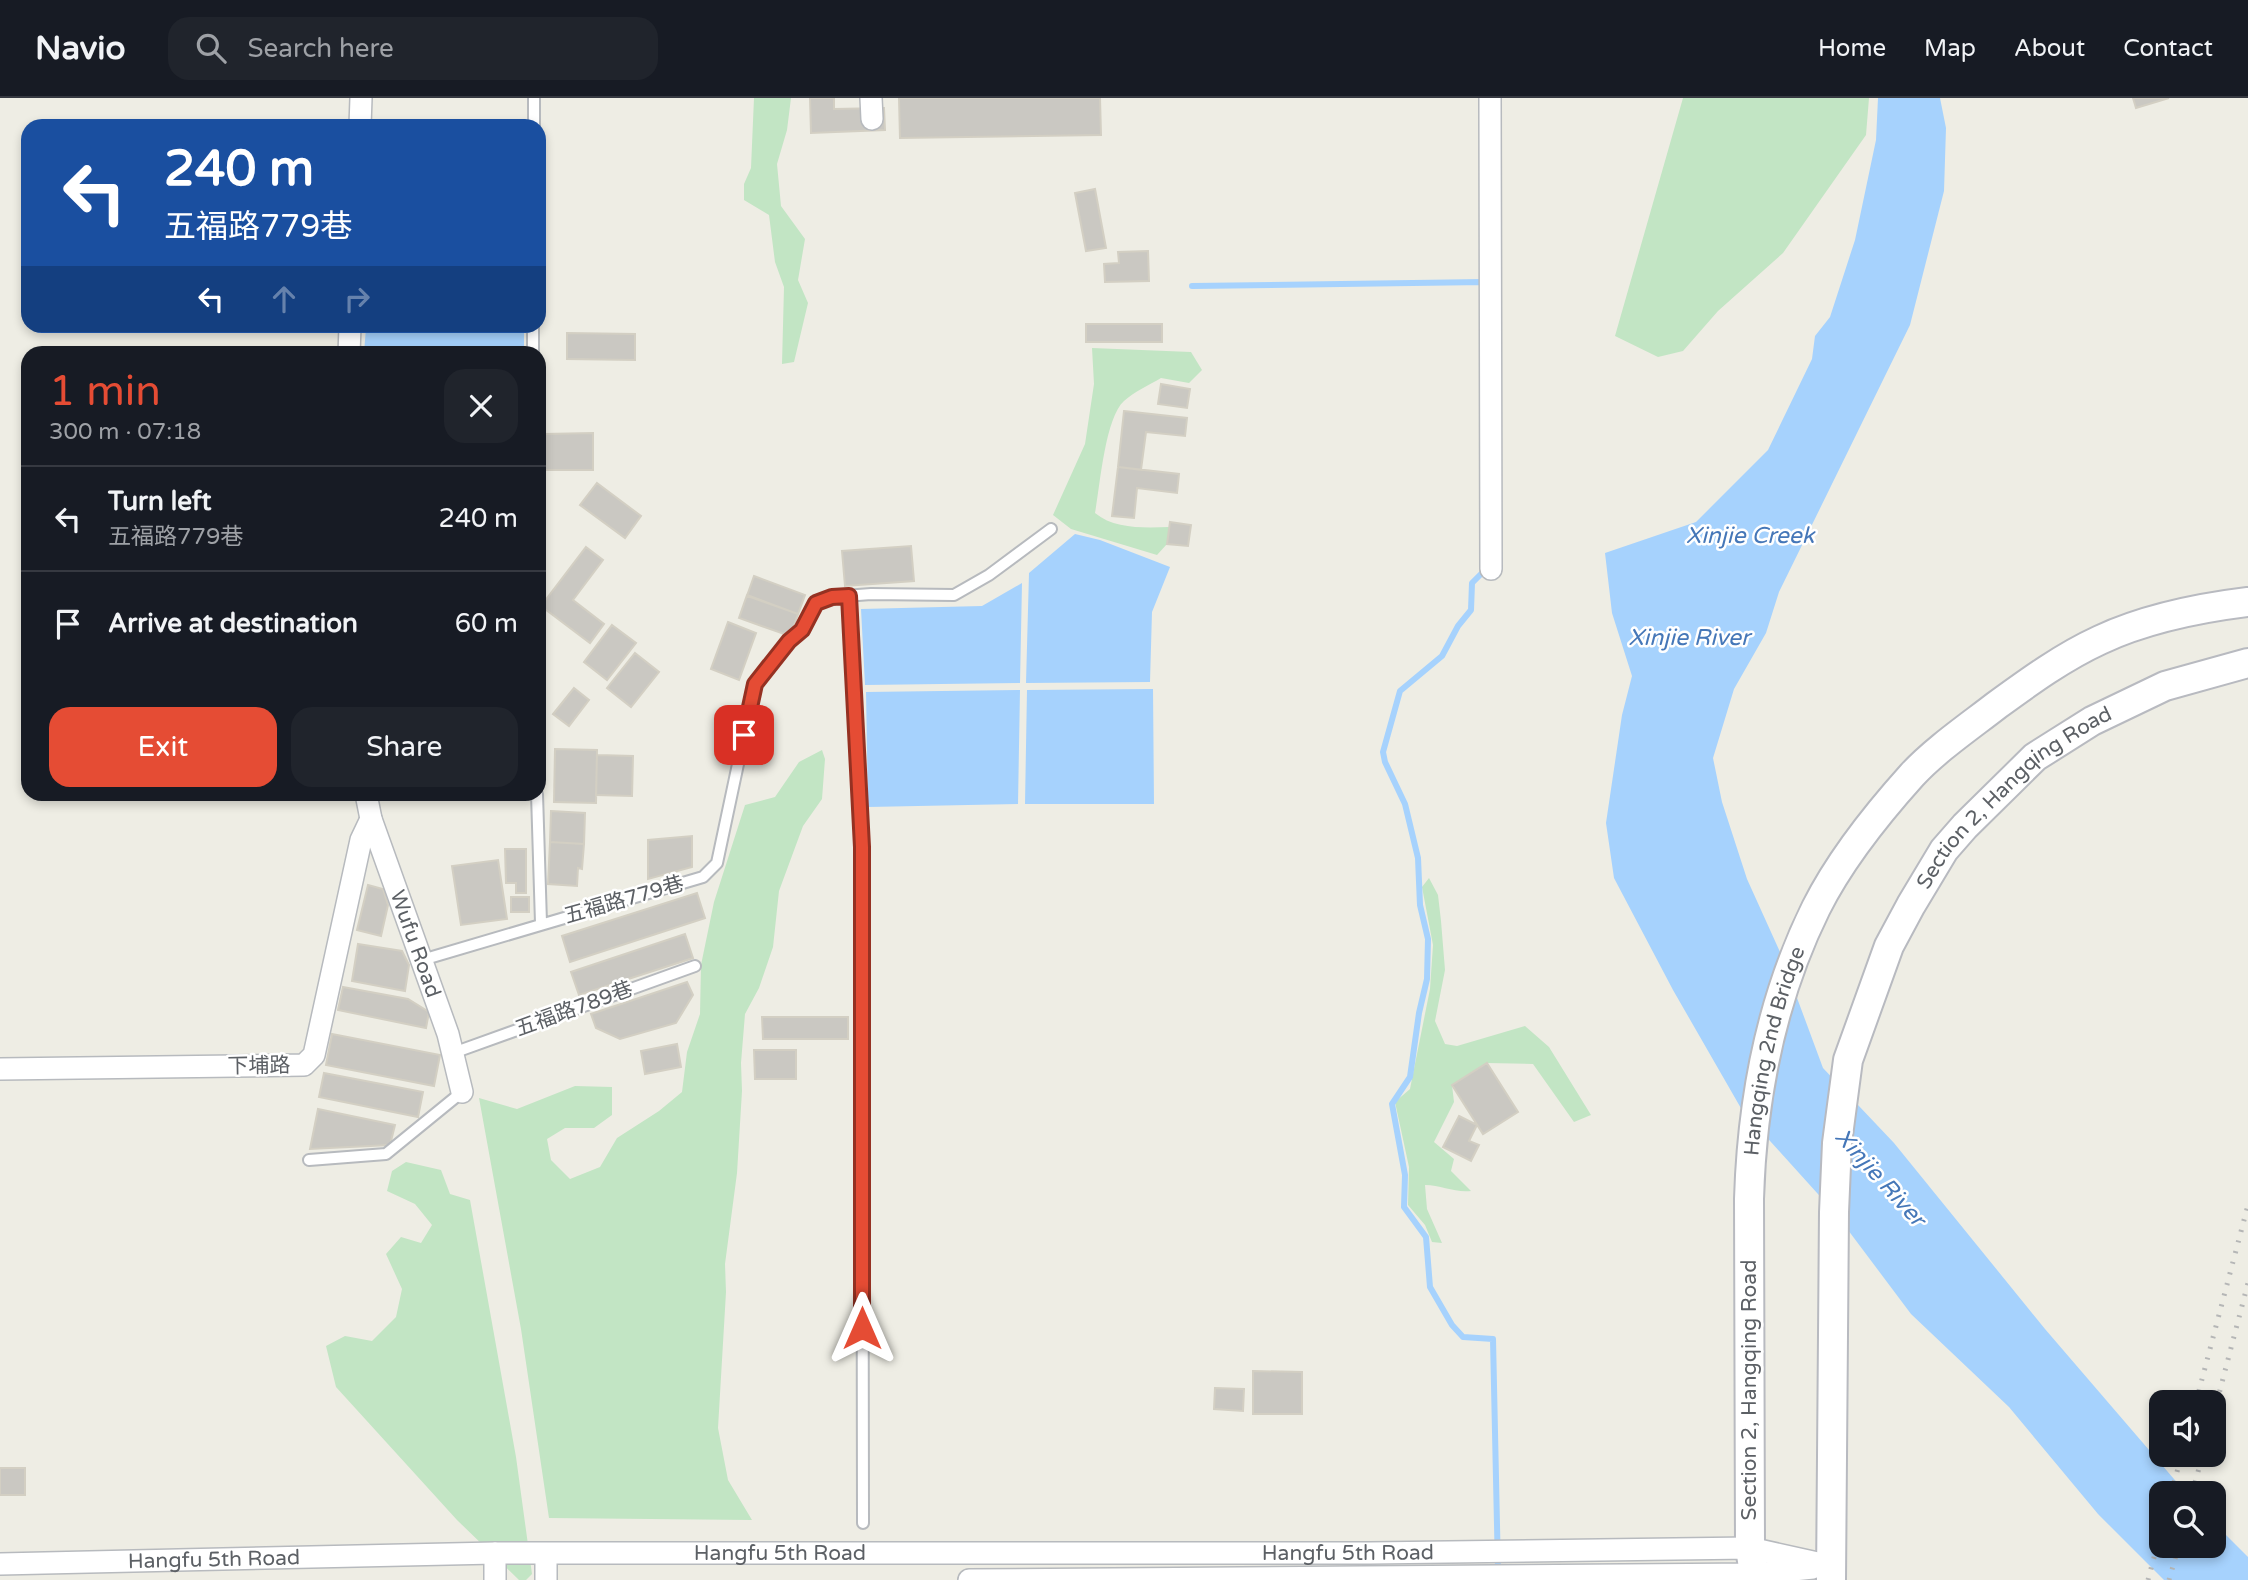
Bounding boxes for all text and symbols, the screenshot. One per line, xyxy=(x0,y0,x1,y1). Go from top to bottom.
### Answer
search box xyxy=(168,17,658,80)
text: Navio xyxy=(35,29,126,68)
icon: search xyxy=(192,29,230,67)
text: Search here xyxy=(248,33,394,64)
text: Home xyxy=(1818,34,1886,63)
text: Map xyxy=(1924,34,1976,63)
text: About xyxy=(2014,34,2085,63)
text: Contact xyxy=(2123,34,2213,63)
text: 240 m xyxy=(164,140,314,199)
icon: left xyxy=(49,147,140,238)
text: 五福路779巷 xyxy=(164,208,352,246)
icon: left xyxy=(192,280,230,318)
icon: ahead xyxy=(265,280,303,318)
icon: right xyxy=(338,280,376,318)
text: 1 min xyxy=(49,366,161,417)
button: close xyxy=(444,369,518,443)
text: 300 m · 07:18 xyxy=(49,418,201,446)
text: Turn left xyxy=(108,486,211,517)
icon: left xyxy=(49,500,87,538)
text: 240 m xyxy=(438,503,518,534)
water label: Xinjie Creek xyxy=(1686,522,1816,550)
text: 五福路779巷 xyxy=(108,523,243,551)
icon: arrive xyxy=(49,605,87,643)
text: Arrive at destination xyxy=(108,608,358,639)
text: 60 m xyxy=(455,608,518,639)
water label: Xinjie River xyxy=(1628,624,1753,652)
street label: Section 2, Hangqing Road xyxy=(1911,701,2116,893)
pin xyxy=(714,705,774,765)
button: Exit xyxy=(49,707,277,787)
button: Share xyxy=(291,707,518,787)
icon: arrive xyxy=(725,716,763,754)
street label: 五福路779巷 xyxy=(561,871,687,929)
street label: Wufu Road xyxy=(385,887,446,1001)
street label: Hangqing 2nd Bridge xyxy=(1739,943,1810,1157)
street label: 五福路789巷 xyxy=(512,976,636,1042)
street label: 下埔路 xyxy=(227,1053,291,1079)
water label: Xinjie River xyxy=(1829,1123,1933,1235)
street label: Section 2, Hangqing Road xyxy=(1737,1260,1762,1520)
position arrow xyxy=(825,1291,899,1365)
map controls xyxy=(2149,1390,2226,1558)
button: sound xyxy=(2149,1390,2226,1467)
button: search xyxy=(2149,1481,2226,1558)
street label: Hangfu 5th Road xyxy=(1262,1540,1434,1566)
street label: Hangfu 5th Road xyxy=(694,1541,866,1566)
street label: Hangfu 5th Road xyxy=(128,1545,300,1574)

